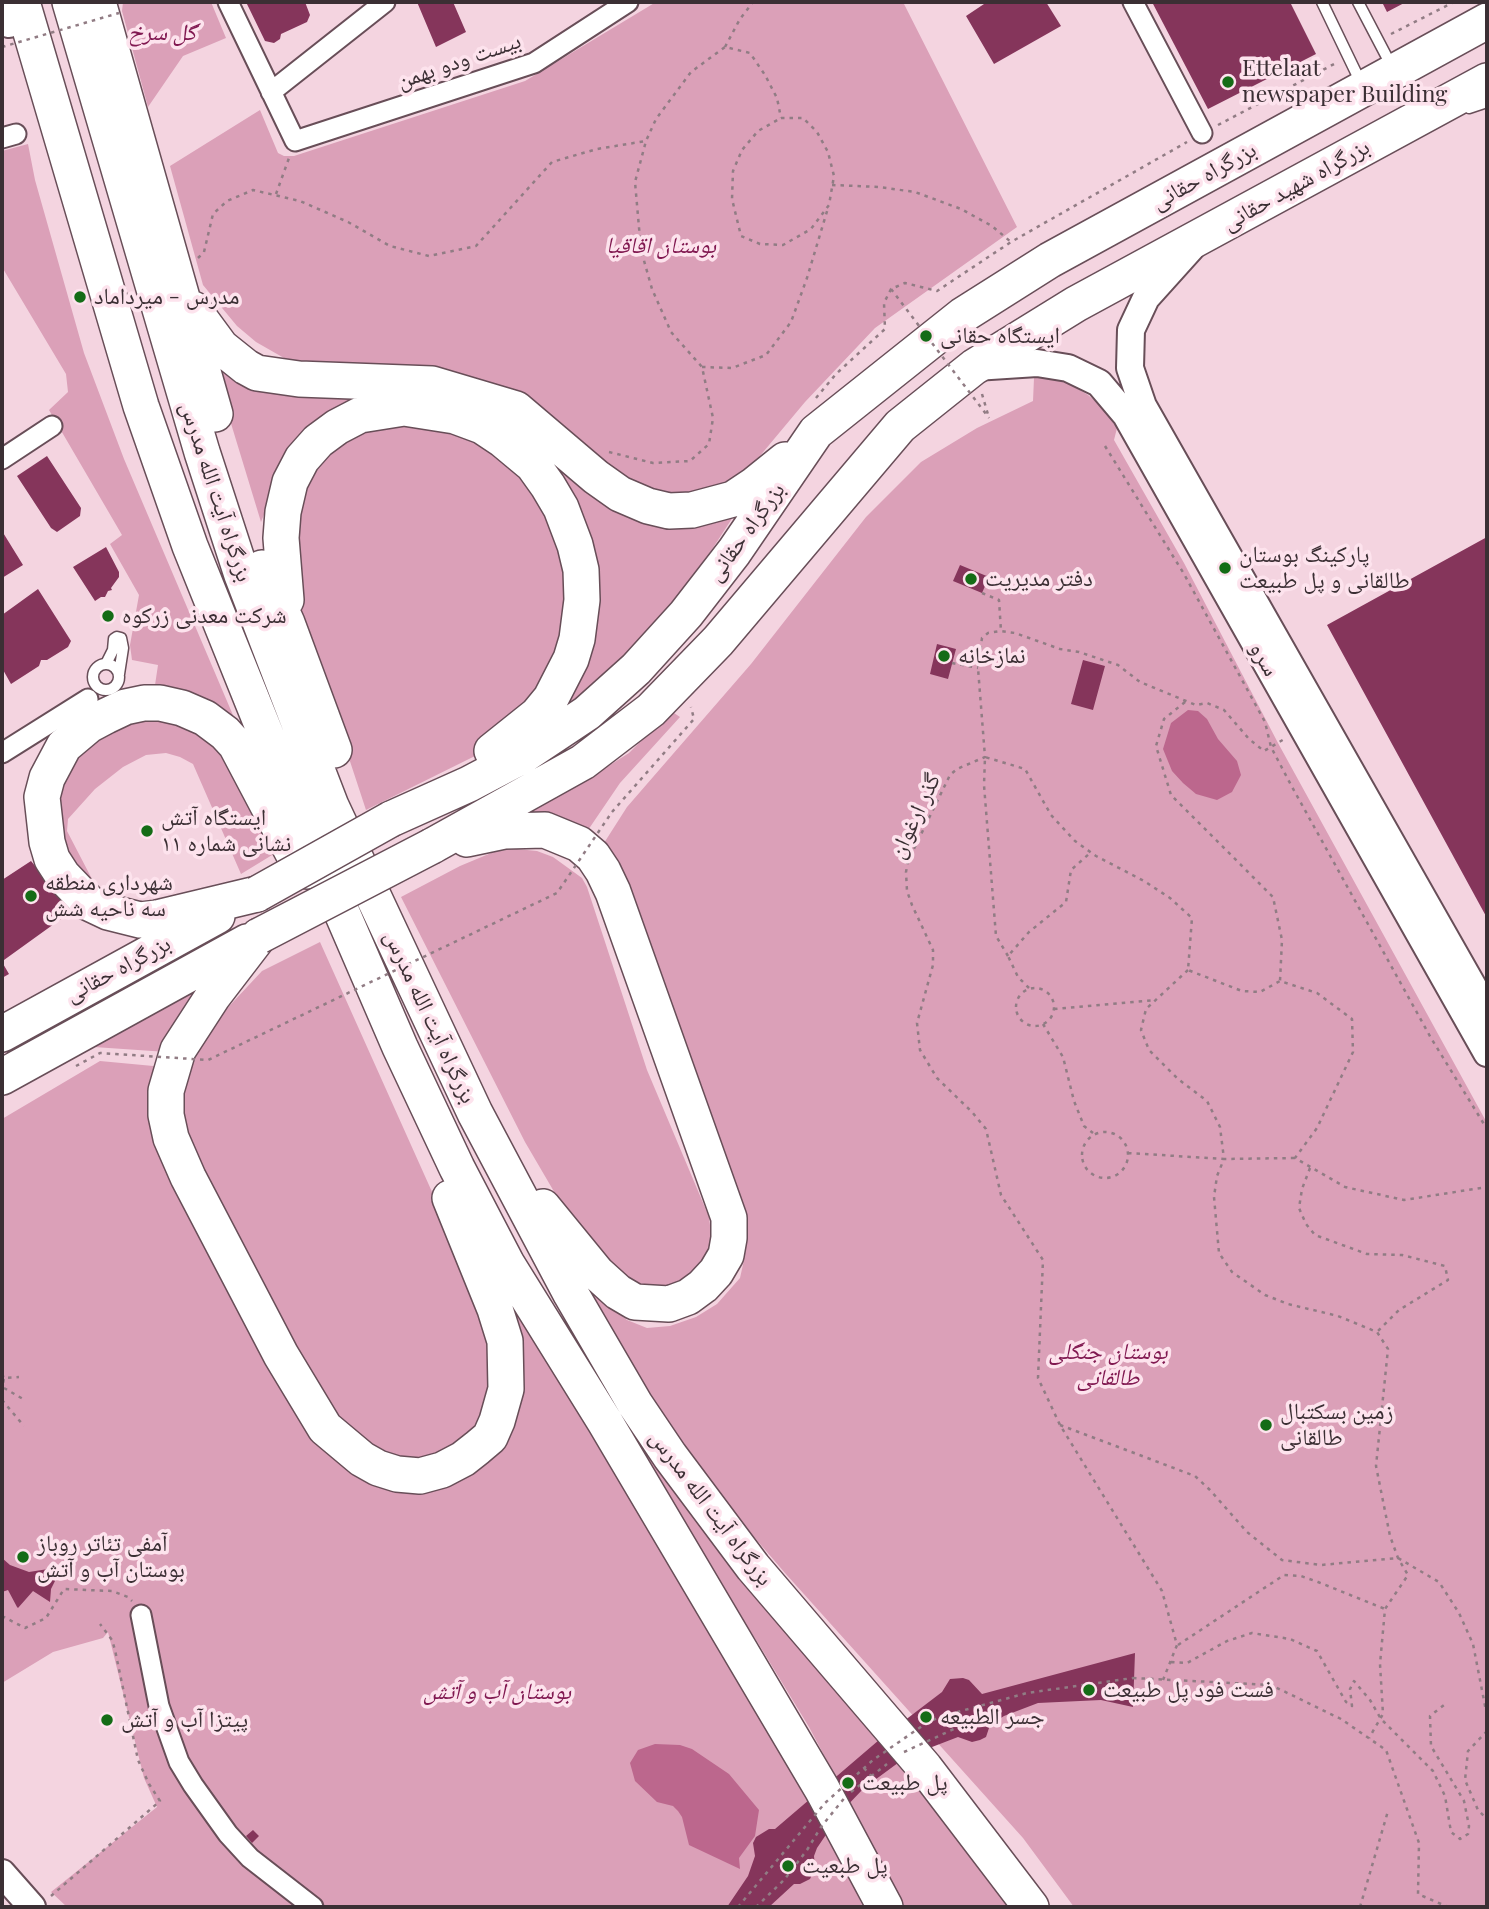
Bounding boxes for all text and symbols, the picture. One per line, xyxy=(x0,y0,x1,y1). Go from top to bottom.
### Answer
park label: گل سرخ xyxy=(128,19,196,47)
street label: بیست ودو بهمن xyxy=(393,27,525,95)
place label: Ettelaat newspaper Building xyxy=(1242,55,1447,109)
marker: Ettelaat newspaper Building xyxy=(1220,74,1236,90)
street label: بزرگراه شهید حقانی xyxy=(1218,133,1374,237)
street label: بزرگراه حقانی xyxy=(1147,136,1261,216)
park label: بوستان اقاقیا xyxy=(606,232,716,260)
place label: مدرس - میرداماد xyxy=(94,283,239,311)
marker: مدرس - میرداماد xyxy=(72,289,88,305)
place label: ایستگاه حقانی xyxy=(940,322,1060,350)
marker: ایستگاه حقانی xyxy=(918,328,934,344)
street label: بزرگراه آیت الله مدرس xyxy=(174,399,258,585)
street label: بزرگراه حقانی xyxy=(701,477,791,587)
place label: پارکینگ بوستان طالقانی و پل طبیعت xyxy=(1239,541,1410,595)
marker: پارکینگ بوستان طالقانی و پل طبیعت xyxy=(1217,560,1233,576)
place label: دفتر مدیریت xyxy=(985,565,1093,593)
marker: دفتر مدیریت xyxy=(963,571,979,587)
place label: شرکت معدنی زرکوه xyxy=(122,602,287,630)
marker: شرکت معدنی زرکوه xyxy=(100,608,116,624)
street label: سرو xyxy=(1243,637,1285,681)
place label: نمازخانه xyxy=(958,642,1026,670)
marker: نمازخانه xyxy=(936,648,952,664)
street label: گذر ارغوان xyxy=(883,769,947,863)
place label: ایستگاه آتش نشانی شماره ۱۱ xyxy=(161,804,291,858)
marker: ایستگاه آتش نشانی شماره ۱۱ xyxy=(139,823,155,839)
place label: شهرداری منطقه سه ناحیه شش xyxy=(45,869,173,923)
marker: شهرداری منطقه سه ناحیه شش xyxy=(23,888,39,904)
street label: بزرگراه آیت الله مدرس xyxy=(378,926,482,1108)
street label: بزرگراه حقانی xyxy=(61,930,175,1008)
park label: بوستان جنگلی طالقانی xyxy=(1049,1338,1167,1392)
place label: زمین بسکتبال طالقانی xyxy=(1280,1398,1393,1452)
marker: زمین بسکتبال طالقانی xyxy=(1258,1417,1274,1433)
street label: بزرگراه آیت الله مدرس xyxy=(644,1425,778,1591)
place label: آمفی تئاتر روباز بوستان آب و آتش xyxy=(37,1530,185,1584)
marker: آمفی تئاتر روباز بوستان آب و آتش xyxy=(15,1549,31,1565)
place label: فست فود پل طبیعت xyxy=(1103,1676,1274,1704)
park label: بوستان آب و آتش xyxy=(423,1678,571,1706)
marker: فست فود پل طبیعت xyxy=(1081,1682,1097,1698)
place label: جسر الطبيعه xyxy=(940,1703,1045,1731)
place label: پیتزا آب و آتش xyxy=(121,1706,248,1734)
marker: جسر الطبيعه xyxy=(918,1709,934,1725)
marker: پیتزا آب و آتش xyxy=(99,1712,115,1728)
place label: پل طبیعت xyxy=(862,1769,948,1797)
marker: پل طبیعت xyxy=(840,1775,856,1791)
place label: پل طبعیت xyxy=(802,1852,888,1880)
marker: پل طبعیت xyxy=(780,1858,796,1874)

